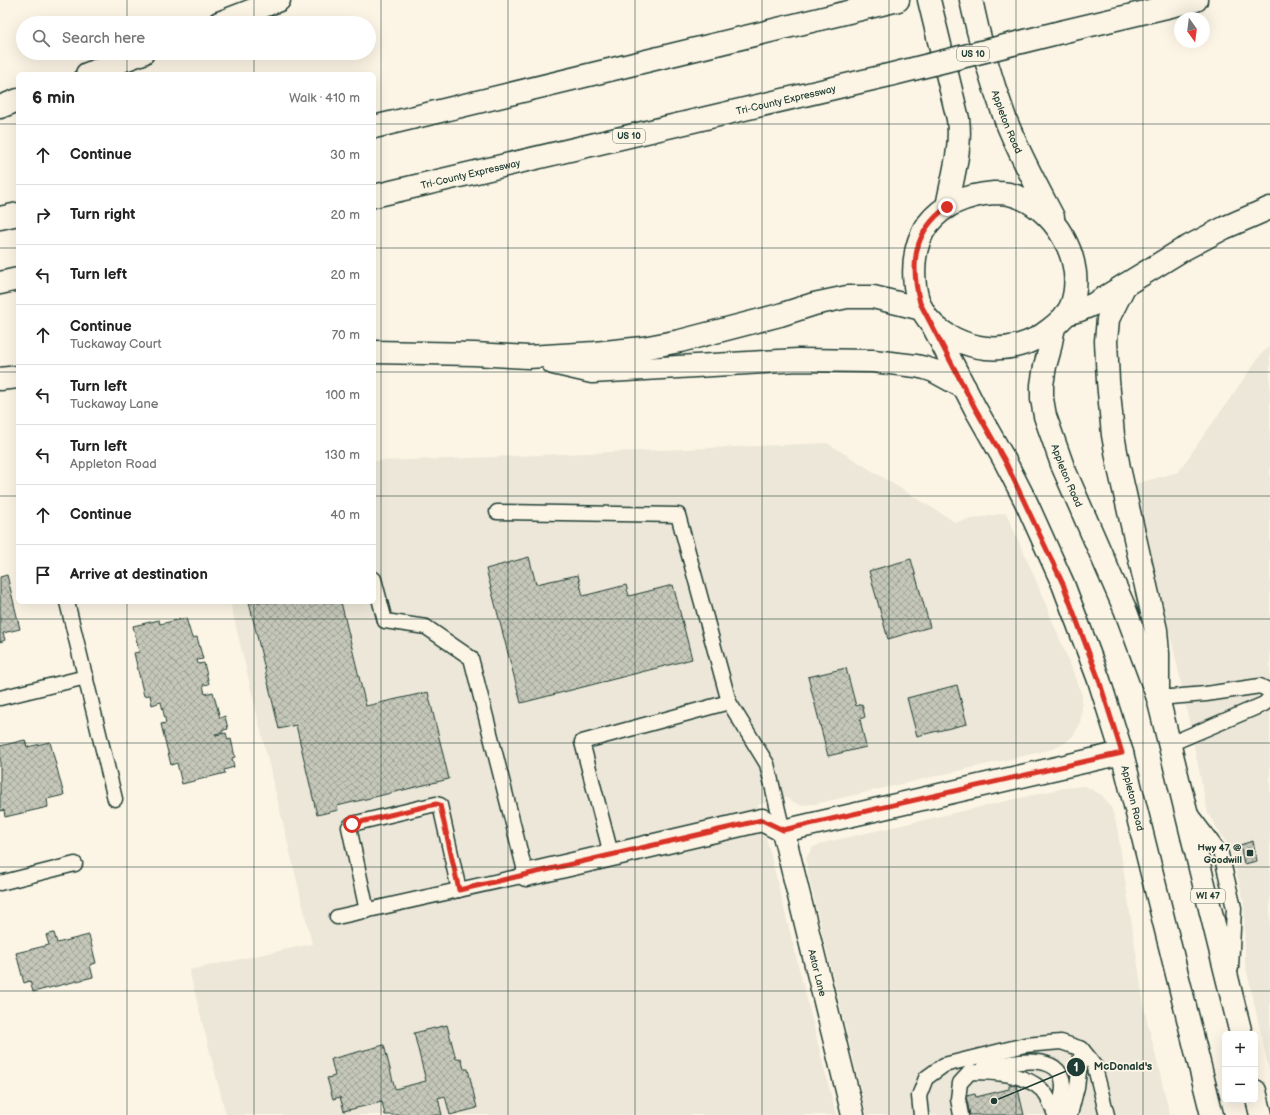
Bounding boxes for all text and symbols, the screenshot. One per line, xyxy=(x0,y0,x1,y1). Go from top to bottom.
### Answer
north arrow xyxy=(1174,12,1210,48)
search box xyxy=(16,16,376,60)
icon: search xyxy=(30,27,52,49)
text: Search here xyxy=(62,29,145,48)
road number: US 10 xyxy=(957,47,989,61)
street label: Tri-County Expressway xyxy=(735,83,837,118)
text: 6 min xyxy=(32,88,75,108)
street label: Appleton Road xyxy=(989,89,1024,156)
text: Walk · 410 m xyxy=(289,90,360,106)
road number: US 10 xyxy=(613,129,645,143)
icon: ahead xyxy=(32,144,54,166)
text: Continue xyxy=(70,145,132,164)
text: 30 m xyxy=(330,147,360,163)
street label: Tri-County Expressway xyxy=(420,157,522,192)
route end xyxy=(938,198,956,216)
icon: right xyxy=(32,204,54,226)
text: Turn right xyxy=(70,205,135,224)
text: 20 m xyxy=(330,207,360,223)
icon: left xyxy=(32,264,54,286)
text: Turn left xyxy=(70,265,127,284)
text: 20 m xyxy=(330,267,360,283)
text: Continue xyxy=(70,317,132,336)
icon: ahead xyxy=(32,324,54,346)
text: 70 m xyxy=(332,327,360,343)
text: Tuckaway Court xyxy=(70,336,162,352)
text: Turn left xyxy=(70,377,127,396)
icon: left xyxy=(32,384,54,406)
text: 100 m xyxy=(325,387,360,403)
text: Tuckaway Lane xyxy=(70,396,159,412)
text: Turn left xyxy=(70,437,127,456)
street label: Appleton Road xyxy=(1048,443,1085,509)
icon: left xyxy=(32,444,54,466)
text: 130 m xyxy=(325,447,360,463)
text: Appleton Road xyxy=(70,456,157,472)
icon: ahead xyxy=(32,504,54,526)
text: Continue xyxy=(70,505,132,524)
text: 40 m xyxy=(330,507,360,523)
icon: arrive xyxy=(32,564,54,586)
text: Arrive at destination xyxy=(70,565,208,584)
street label: Appleton Road xyxy=(1118,764,1146,832)
route start xyxy=(343,815,361,833)
place label: Hwy 47 @ Goodwill xyxy=(1197,842,1242,866)
marker: Hwy 47 @ Goodwill xyxy=(1245,848,1255,858)
road number: WI 47 xyxy=(1191,889,1225,903)
street label: Astor Lane xyxy=(805,948,829,998)
map controls xyxy=(1222,1031,1258,1103)
button: + xyxy=(1222,1031,1258,1067)
callout: McDonald's xyxy=(1066,1055,1160,1078)
text: 1 xyxy=(1073,1060,1079,1075)
text: McDonald's xyxy=(1094,1060,1153,1073)
button: − xyxy=(1222,1067,1258,1103)

